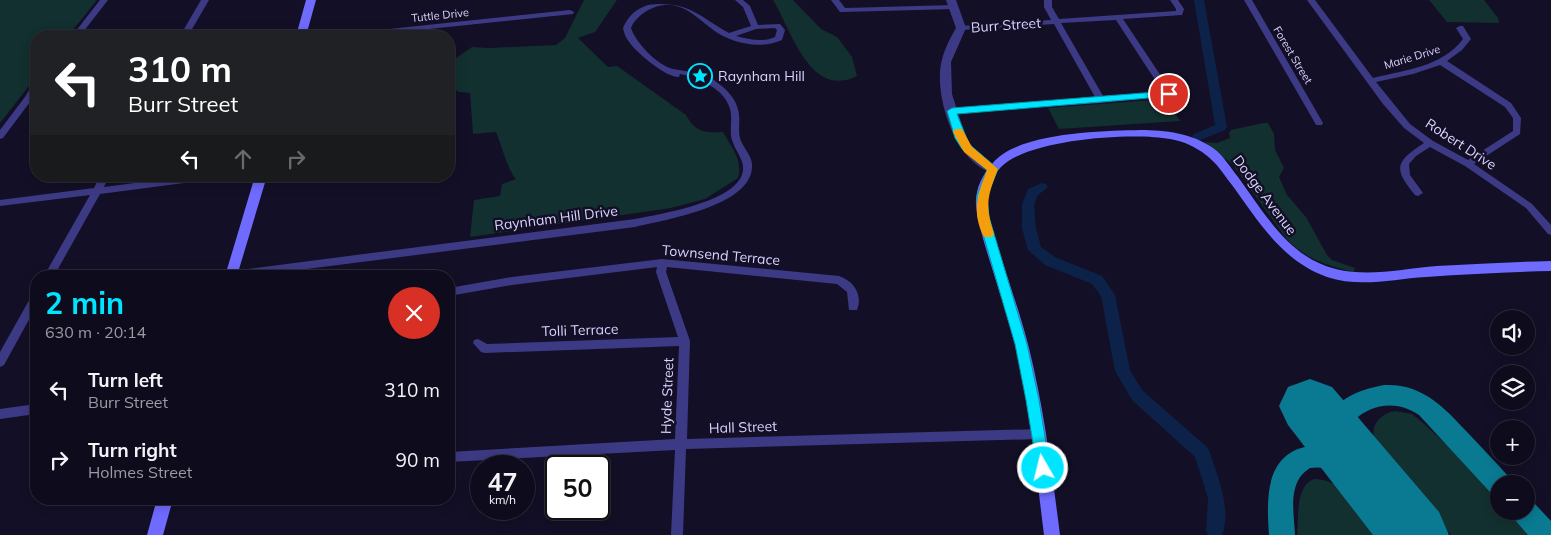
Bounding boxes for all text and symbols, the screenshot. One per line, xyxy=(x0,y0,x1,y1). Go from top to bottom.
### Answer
street label: Tuttle Drive xyxy=(411,5,469,25)
street label: Burr Street xyxy=(970,14,1042,36)
street label: Forest Street xyxy=(1270,24,1316,86)
street label: Marie Drive xyxy=(1382,42,1442,72)
text: 310 m xyxy=(128,47,232,91)
icon: left xyxy=(45,50,110,115)
place icon: Raynham Hill xyxy=(687,63,713,89)
place label: Raynham Hill xyxy=(718,67,805,85)
pin xyxy=(1148,73,1190,115)
icon: arrive xyxy=(1155,80,1183,108)
text: Burr Street xyxy=(128,90,238,118)
street label: Robert Drive xyxy=(1422,114,1500,174)
icon: left xyxy=(176,145,204,173)
icon: ahead xyxy=(229,145,257,173)
icon: right xyxy=(282,145,310,173)
street label: Dodge Avenue xyxy=(1229,152,1301,238)
street label: Raynham Hill Drive xyxy=(493,201,619,235)
street label: Townsend Terrace xyxy=(661,241,781,269)
text: 2 min xyxy=(45,284,124,322)
button: close xyxy=(388,287,440,339)
map controls xyxy=(1490,310,1535,520)
button: sound xyxy=(1490,310,1535,355)
street label: Tolli Terrace xyxy=(541,320,619,340)
text: 630 m · 20:14 xyxy=(45,322,146,342)
street label: Hyde Street xyxy=(657,357,677,435)
button: layers xyxy=(1490,365,1535,410)
text: Turn left xyxy=(88,368,163,392)
icon: left xyxy=(45,376,73,404)
text: 310 m xyxy=(384,378,440,402)
text: Burr Street xyxy=(88,392,168,412)
street label: Hall Street xyxy=(709,417,777,437)
button: + xyxy=(1490,420,1535,465)
text: Turn right xyxy=(88,438,177,462)
position arrow xyxy=(1016,441,1068,493)
icon: right xyxy=(45,446,73,474)
text: 90 m xyxy=(396,448,440,472)
speed limit sign: 50 xyxy=(545,455,610,520)
text: Holmes Street xyxy=(88,462,192,482)
text: 47 xyxy=(487,466,518,497)
button: − xyxy=(1490,475,1535,520)
text: km/h xyxy=(489,492,516,507)

